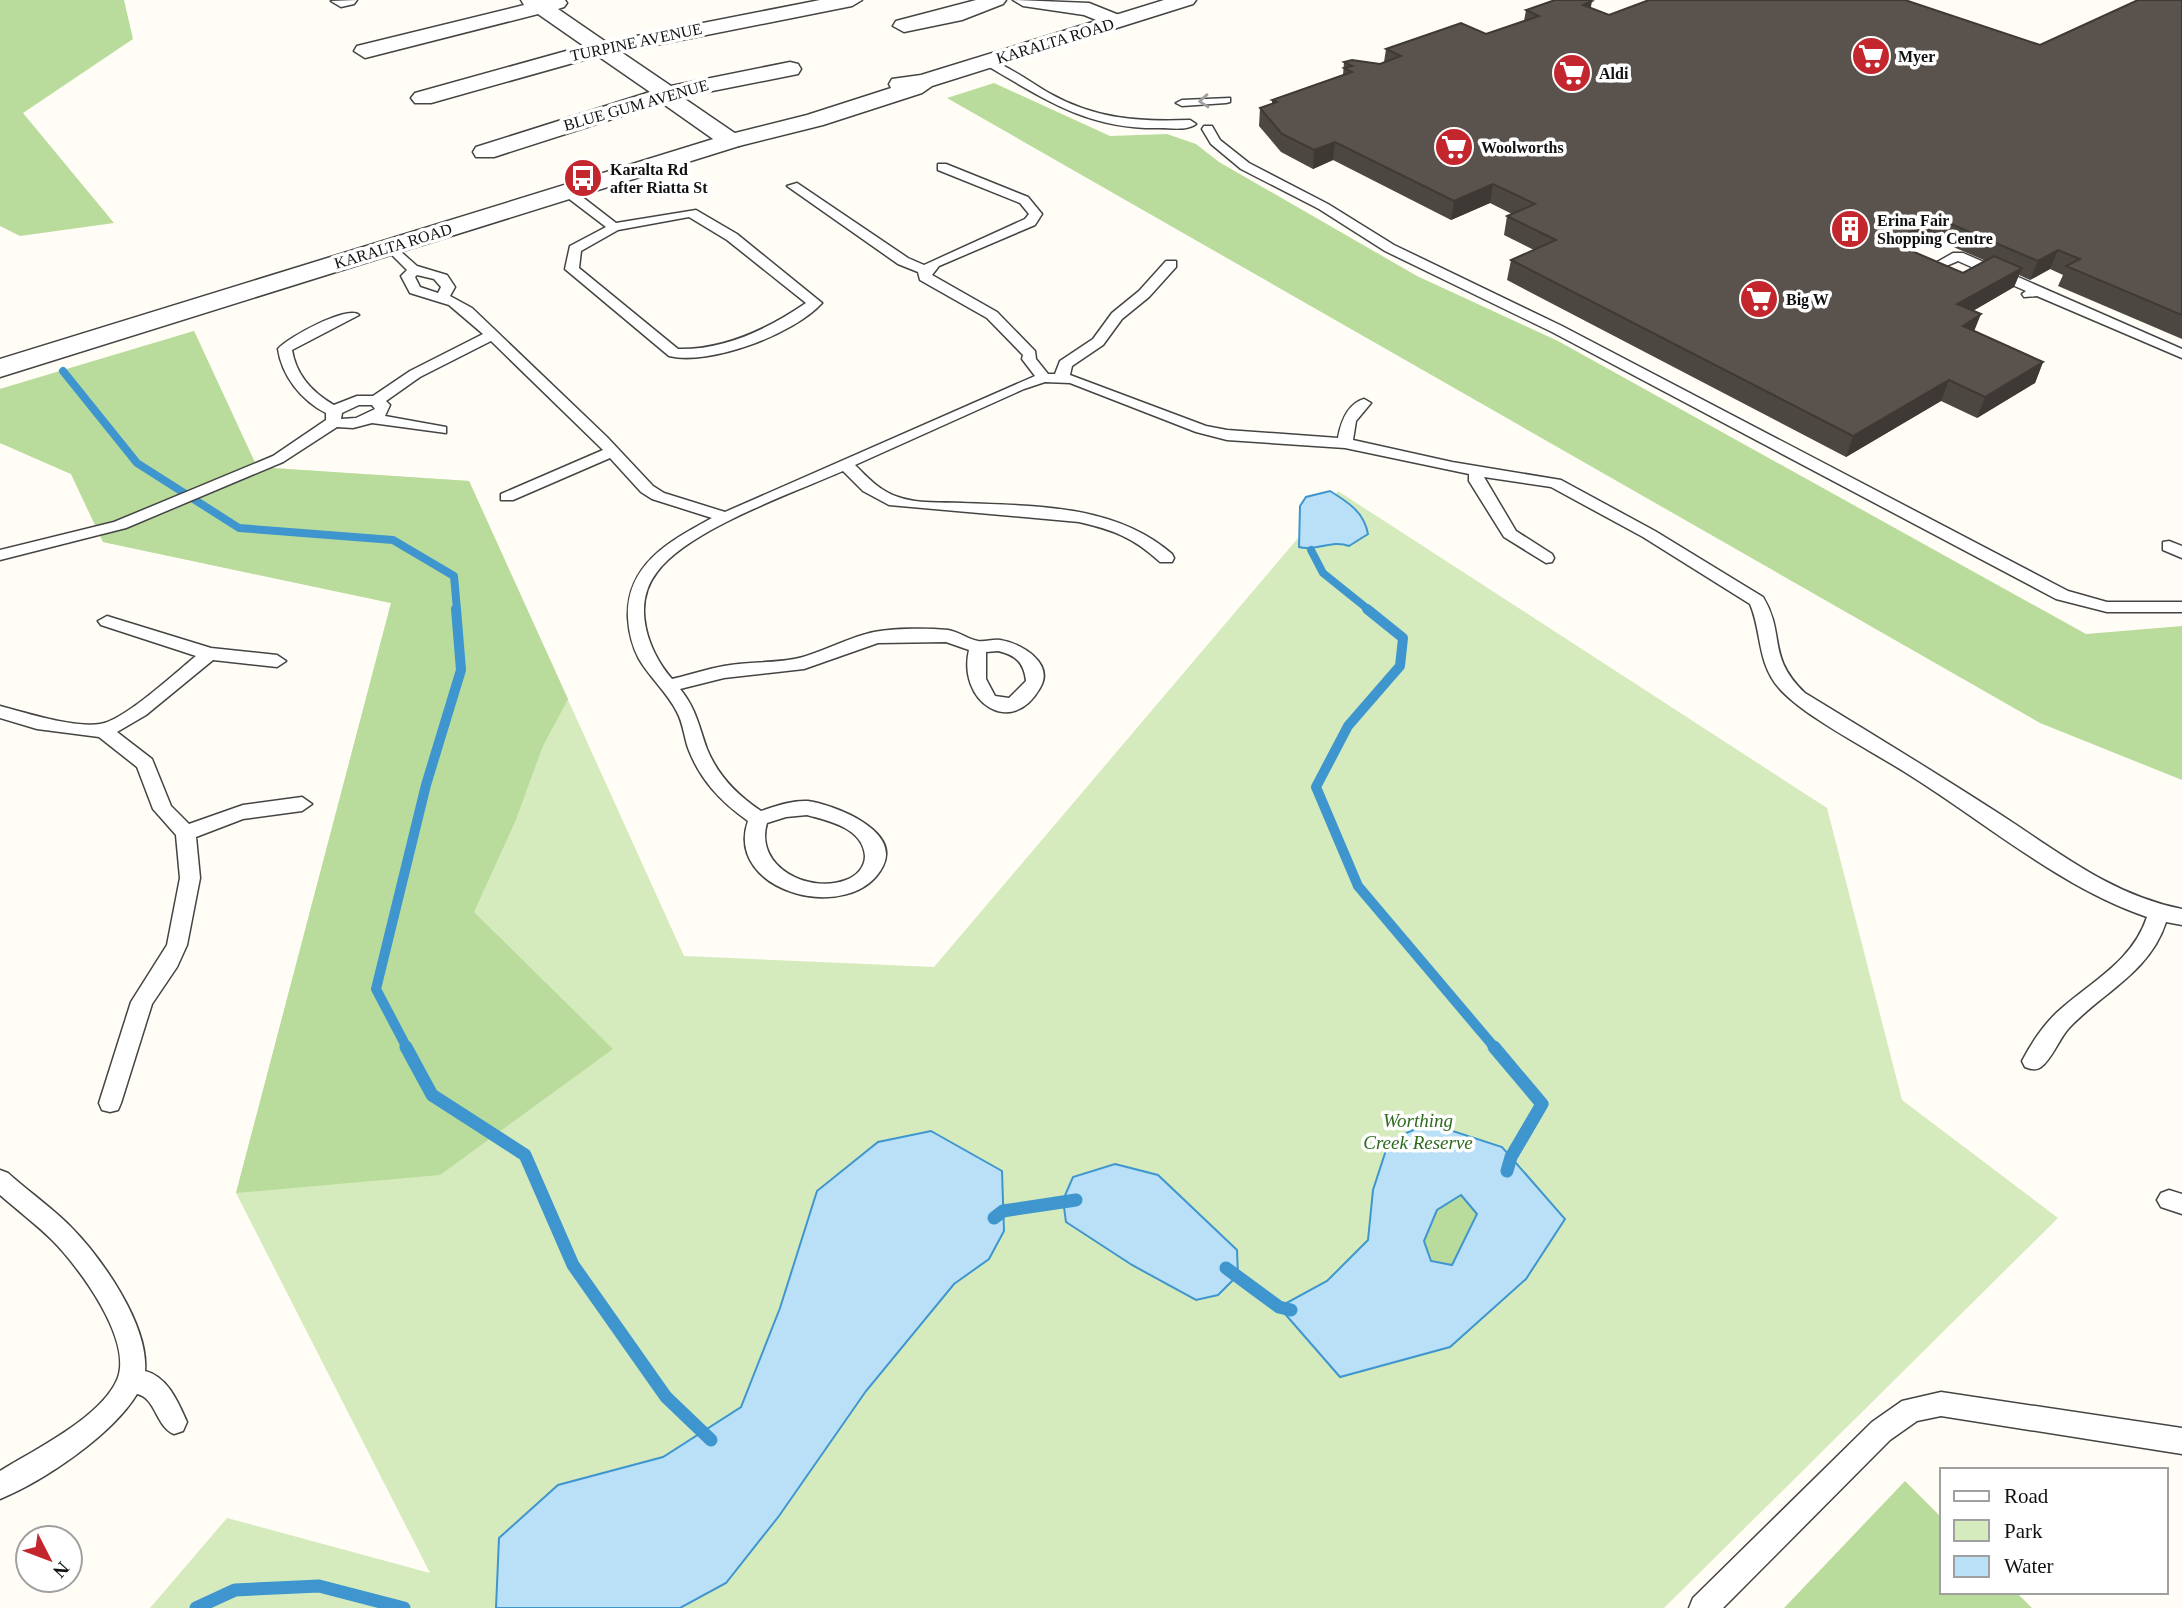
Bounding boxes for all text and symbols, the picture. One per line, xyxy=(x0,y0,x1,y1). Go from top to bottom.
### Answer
street label: KARALTA ROAD xyxy=(994,15,1116,67)
street label: TURPINE AVENUE xyxy=(569,20,703,64)
supermarket icon: Myer xyxy=(1850,35,1892,77)
place label: Myer xyxy=(1898,48,1935,66)
supermarket icon: Aldi xyxy=(1551,52,1593,94)
place label: Aldi xyxy=(1599,65,1629,82)
street label: BLUE GUM AVENUE xyxy=(562,76,710,134)
one-way arrow xyxy=(1198,93,1209,108)
supermarket icon: Woolworths xyxy=(1433,126,1475,168)
place label: Woolworths xyxy=(1481,139,1564,156)
bus stop icon: Karalta Rd after Riatta St xyxy=(562,157,604,199)
place label: Karalta Rd after Riatta St xyxy=(610,161,708,196)
building icon: Erina Fair Shopping Centre xyxy=(1829,208,1871,250)
place label: Erina Fair Shopping Centre xyxy=(1877,212,1993,248)
street label: KARALTA ROAD xyxy=(332,220,454,272)
supermarket icon: Big W xyxy=(1738,278,1780,320)
place label: Big W xyxy=(1786,291,1829,309)
park label: Worthing Creek Reserve xyxy=(1363,1110,1473,1153)
legend xyxy=(1940,1468,2168,1594)
text: Road xyxy=(2004,1484,2049,1508)
text: Park xyxy=(2004,1519,2043,1543)
north arrow xyxy=(14,1524,84,1594)
text: Water xyxy=(2004,1554,2054,1578)
text: N xyxy=(49,1558,74,1582)

